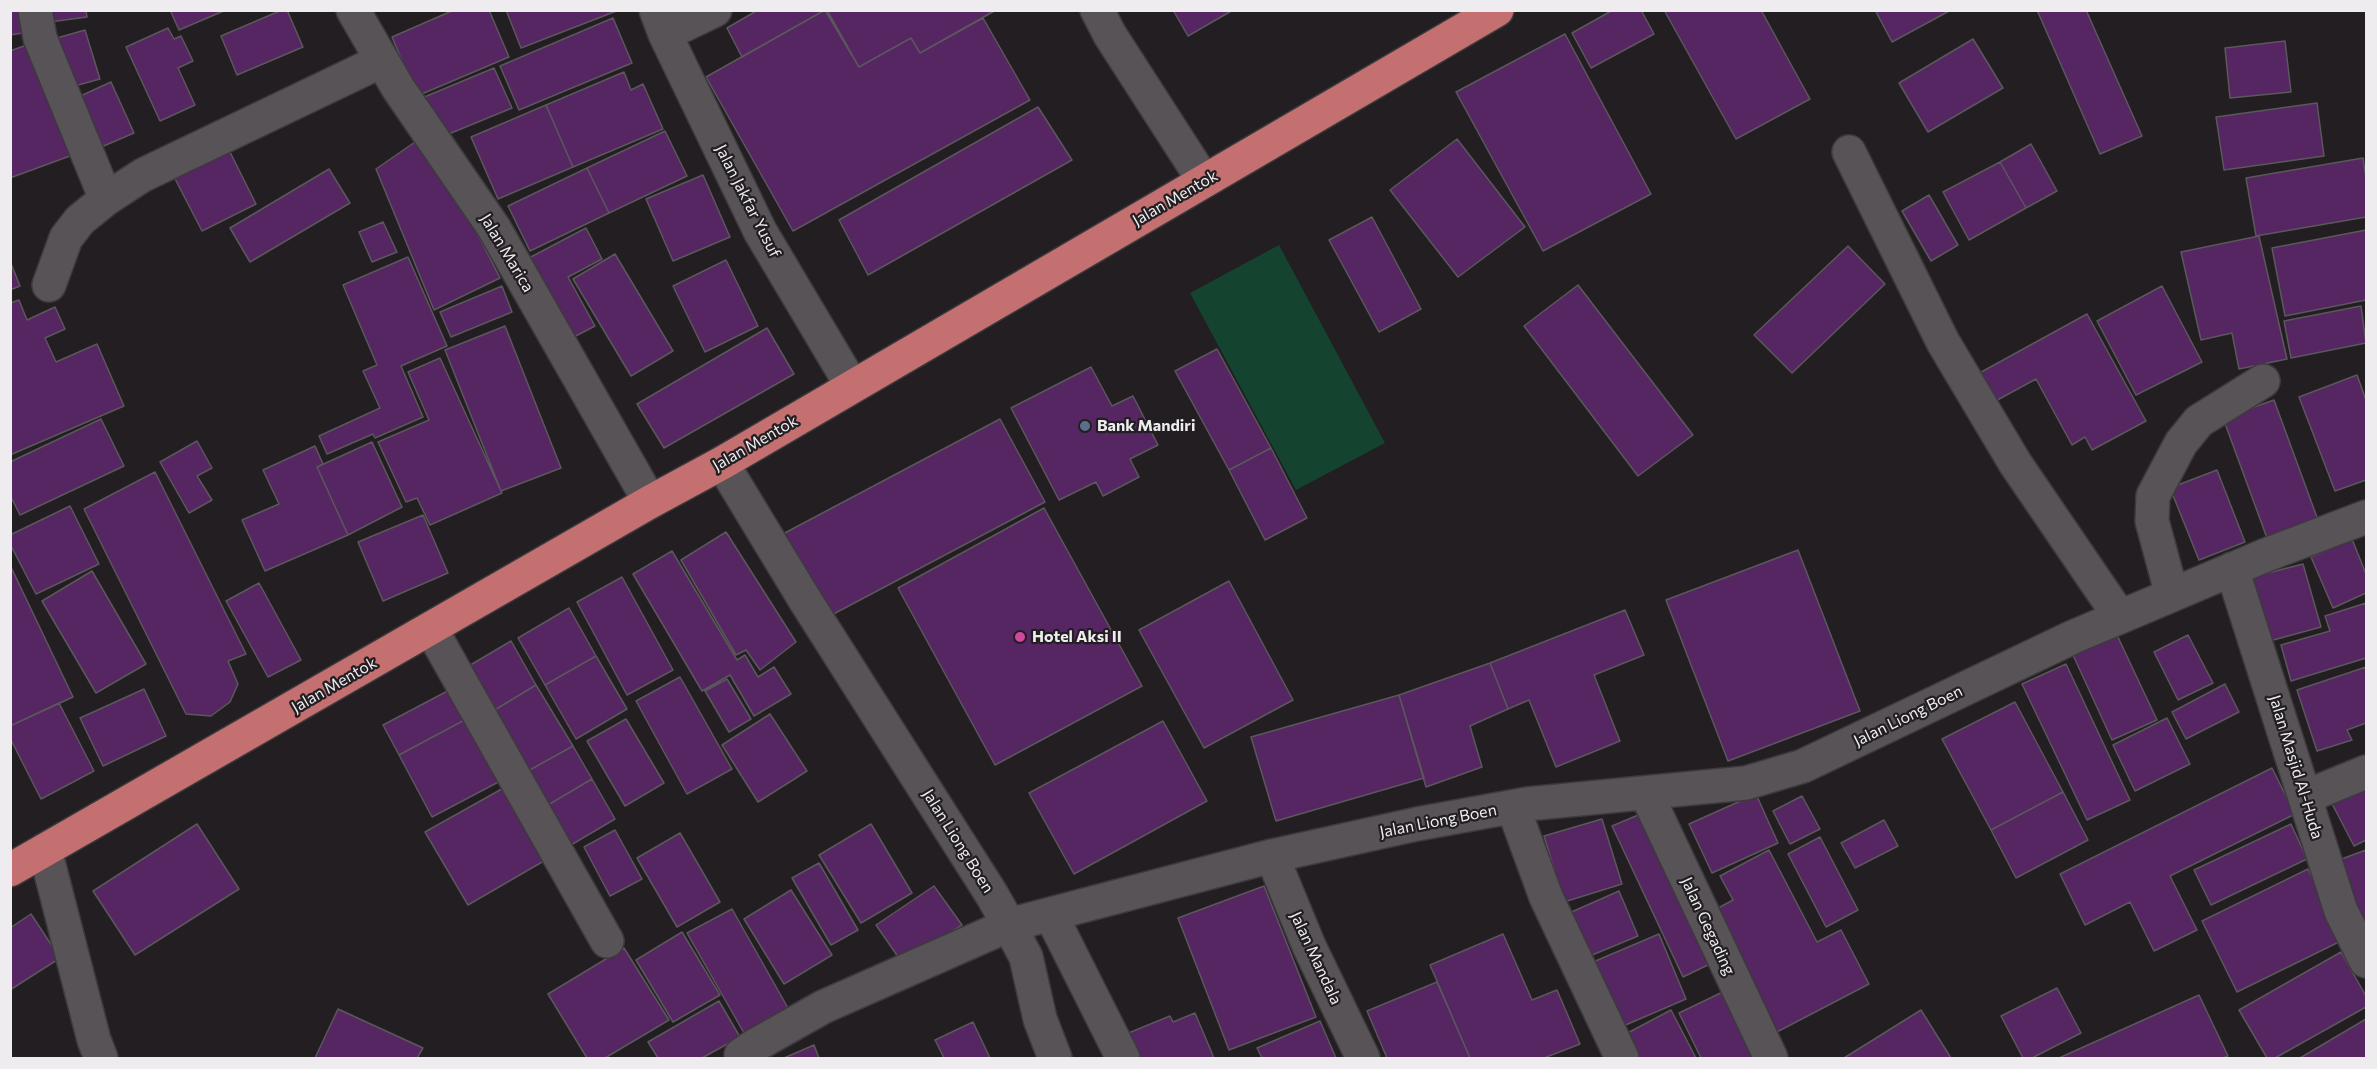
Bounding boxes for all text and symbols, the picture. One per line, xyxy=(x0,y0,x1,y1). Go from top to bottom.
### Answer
street label: Jalan Jakfar Yusuf xyxy=(711,141,785,261)
street label: Jalan Mentok xyxy=(1129,166,1221,230)
street label: Jalan Marica xyxy=(476,210,538,296)
street label: Jalan Mentok xyxy=(709,411,801,475)
place label: Bank Mandiri xyxy=(1097,416,1195,436)
marker: Bank Mandiri xyxy=(1078,419,1092,433)
place label: Hotel Aksi II xyxy=(1032,627,1122,647)
marker: Hotel Aksi II xyxy=(1013,630,1027,644)
street label: Jalan Mentok xyxy=(288,653,380,717)
street label: Jalan Liong Boen xyxy=(1850,681,1966,751)
street label: Jalan Masjid Al-Huda xyxy=(2265,693,2327,841)
street label: Jalan Liong Boen xyxy=(918,785,998,897)
street label: Jalan Liong Boen xyxy=(1378,800,1498,842)
street label: Jalan Gegading xyxy=(1677,874,1739,978)
street label: Jalan Mandala xyxy=(1286,908,1346,1008)

